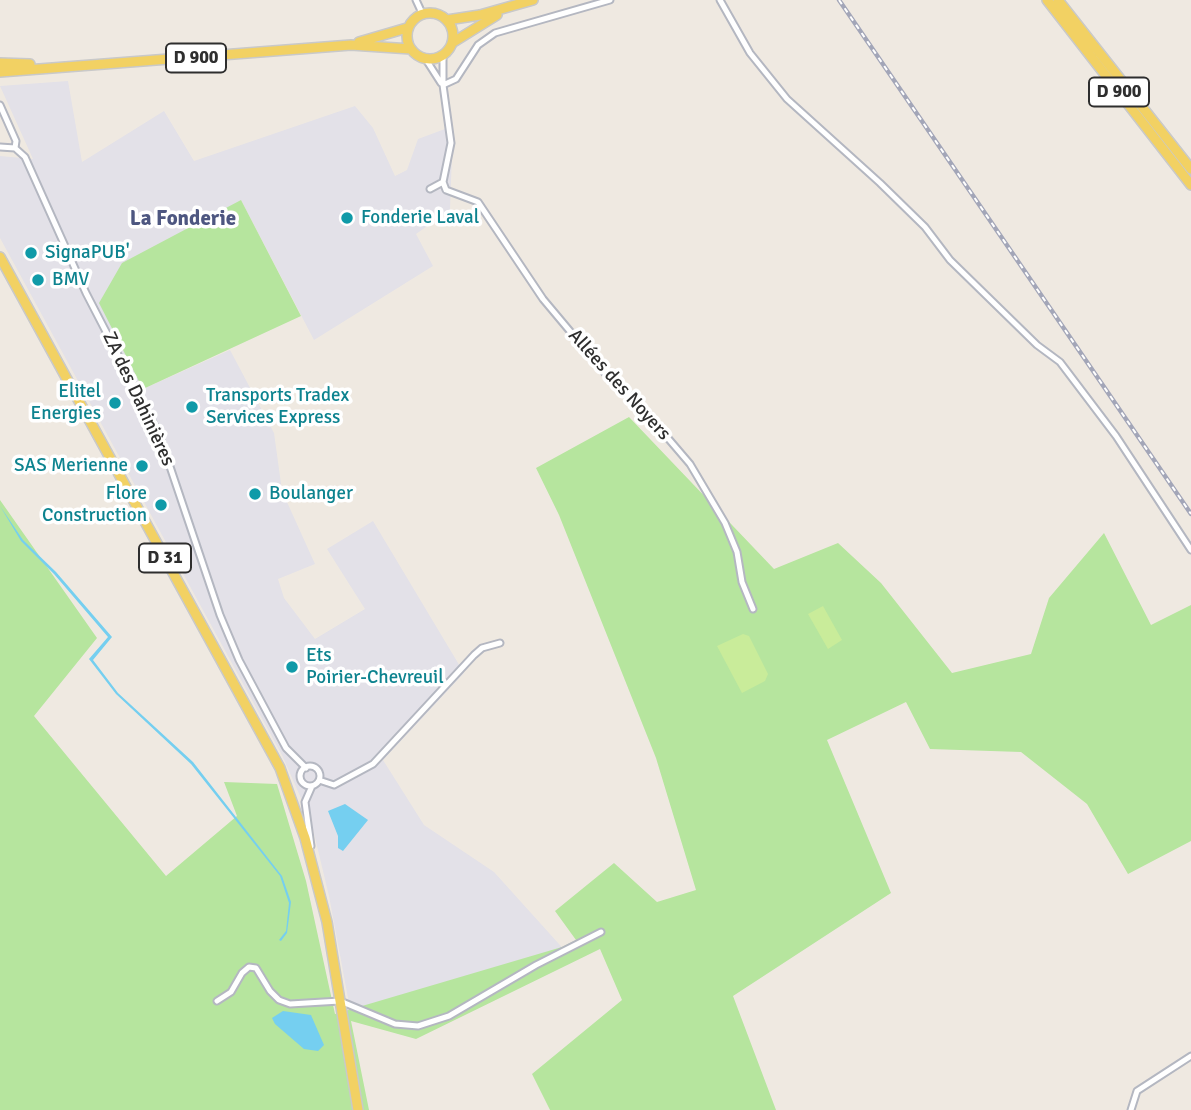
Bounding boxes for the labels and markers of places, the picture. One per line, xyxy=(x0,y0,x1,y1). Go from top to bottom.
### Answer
place label: Fonderie Laval xyxy=(361,207,479,229)
marker: Fonderie Laval xyxy=(339,210,355,226)
place label: SignaPUB' xyxy=(45,242,130,264)
marker: SignaPUB' xyxy=(23,245,39,261)
place label: BMV xyxy=(52,269,89,291)
marker: BMV xyxy=(30,272,46,288)
place label: Elitel Energies xyxy=(31,381,101,425)
place label: Transports Tradex Services Express xyxy=(206,385,349,429)
marker: Elitel Energies xyxy=(107,395,123,411)
marker: Transports Tradex Services Express xyxy=(184,399,200,415)
place label: SAS Merienne xyxy=(14,455,128,477)
marker: SAS Merienne xyxy=(134,458,150,474)
place label: Flore Construction xyxy=(42,483,147,527)
place label: Boulanger xyxy=(269,483,353,505)
marker: Boulanger xyxy=(247,486,263,502)
marker: Flore Construction xyxy=(153,497,169,513)
place label: Ets Poirier-Chevreuil xyxy=(306,645,444,689)
marker: Ets Poirier-Chevreuil xyxy=(284,659,300,675)

